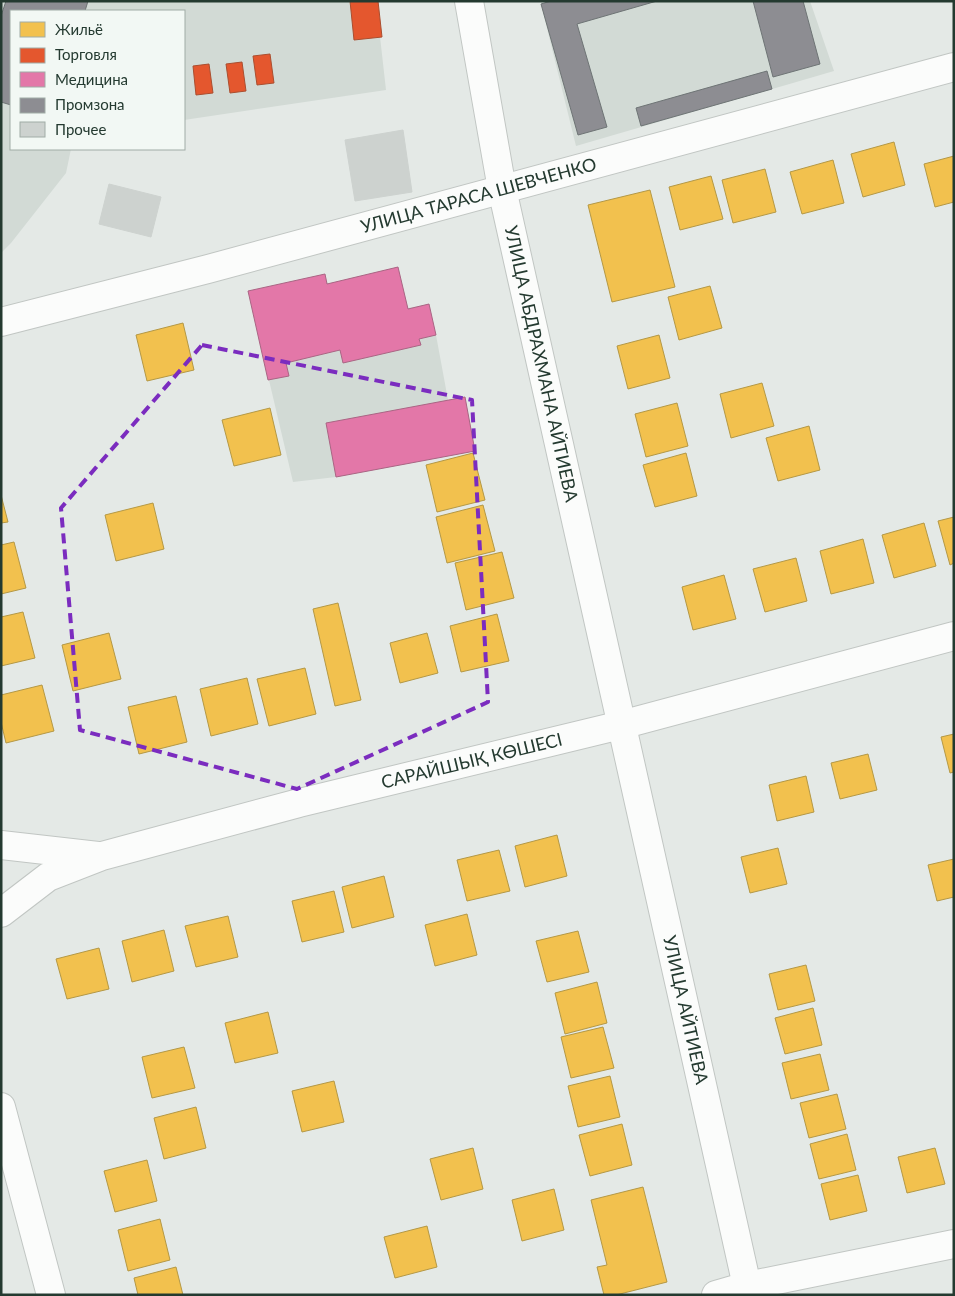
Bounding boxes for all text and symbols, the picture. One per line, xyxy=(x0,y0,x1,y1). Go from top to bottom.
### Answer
legend xyxy=(10,10,185,150)
text: Жильё xyxy=(55,20,103,38)
text: Торговля xyxy=(55,45,117,63)
text: Медицина xyxy=(55,70,128,88)
text: Промзона xyxy=(55,95,125,113)
text: Прочее xyxy=(55,120,106,138)
street label: УЛИЦА ТАРАСА ШЕВЧЕНКО xyxy=(358,152,599,237)
street label: УЛИЦА АБДРАХМАНА АЙТИЕВА xyxy=(500,223,584,505)
street label: САРАЙШЫҚ КӨШЕСІ xyxy=(379,728,564,793)
street label: УЛИЦА АЙТИЕВА xyxy=(659,933,714,1087)

